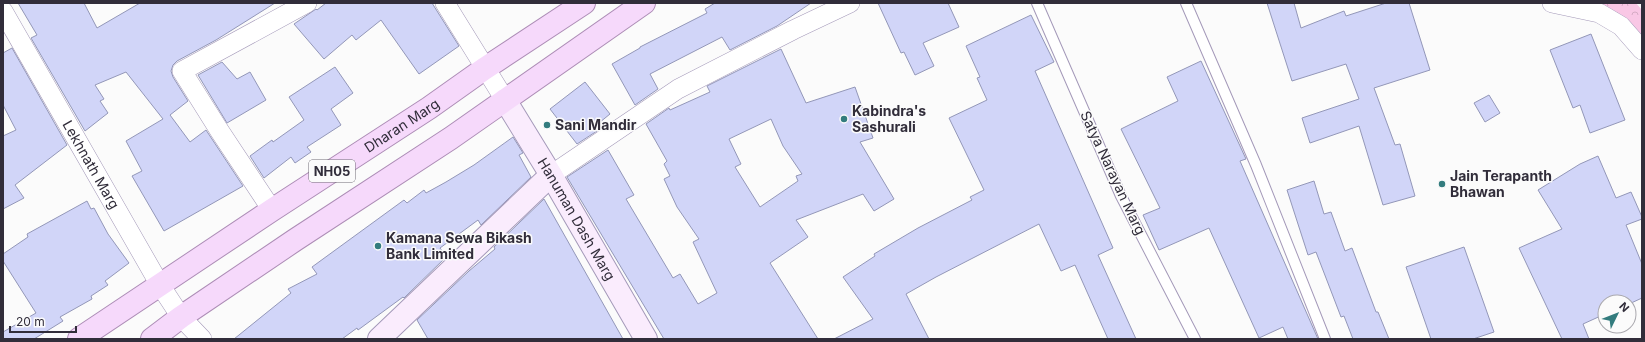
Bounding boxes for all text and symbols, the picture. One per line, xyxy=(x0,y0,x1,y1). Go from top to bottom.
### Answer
street label: Dharan Marg xyxy=(361,95,442,156)
place label: Kabindra's Sashurali xyxy=(852,102,926,135)
street label: Satya Narayan Marg xyxy=(1077,108,1150,237)
marker: Kabindra's Sashurali xyxy=(839,114,849,124)
place label: Sani Mandir xyxy=(555,116,637,133)
street label: Lekhnath Marg xyxy=(59,117,123,212)
marker: Sani Mandir xyxy=(542,120,552,130)
street label: Hanuman Dash Marg xyxy=(535,155,619,283)
road number: NH05 xyxy=(309,160,355,182)
place label: Jain Terapanth Bhawan xyxy=(1450,167,1552,200)
marker: Jain Terapanth Bhawan xyxy=(1437,179,1447,189)
place label: Kamana Sewa Bikash Bank Limited xyxy=(386,229,532,262)
marker: Kamana Sewa Bikash Bank Limited xyxy=(373,241,383,251)
north arrow xyxy=(1597,294,1637,334)
text: N xyxy=(1616,299,1632,315)
scale bar xyxy=(10,308,76,334)
text: 20 m xyxy=(16,314,45,329)

